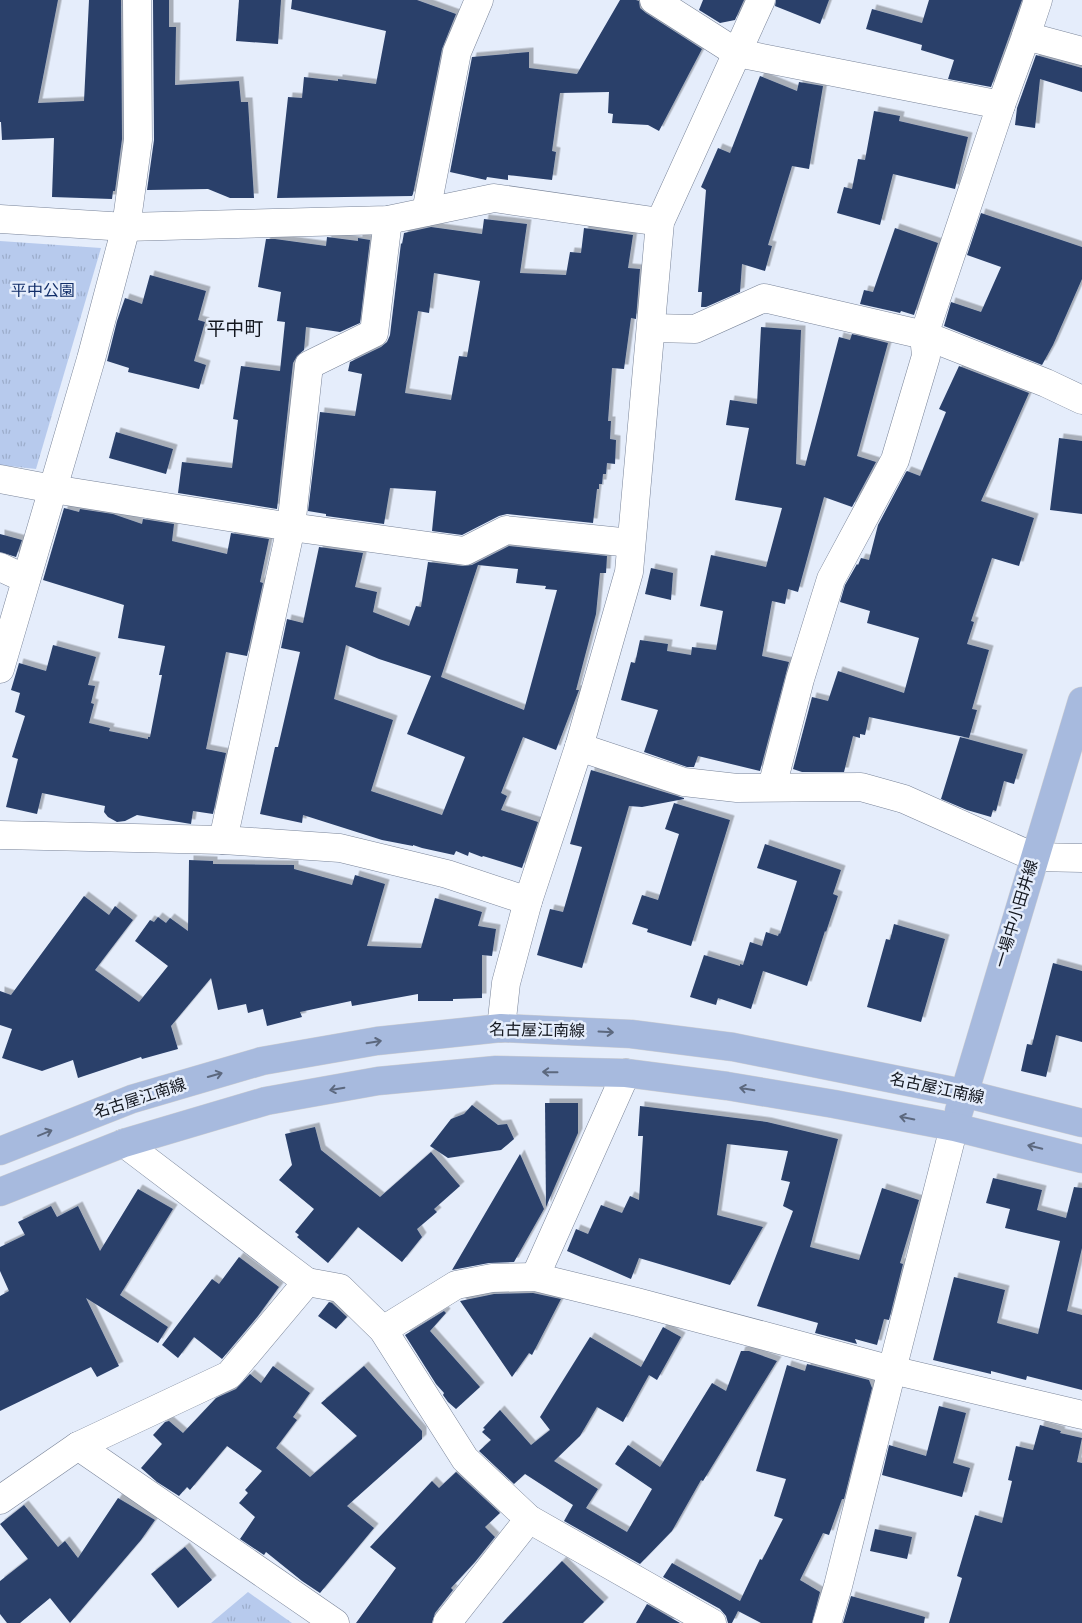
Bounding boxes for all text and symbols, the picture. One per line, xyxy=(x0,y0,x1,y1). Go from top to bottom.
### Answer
park label: 平中公園 xyxy=(11,282,75,301)
district label: 平中町 xyxy=(206,318,264,341)
street label: 一場中小田井線 xyxy=(992,858,1042,970)
street label: 名古屋江南線 xyxy=(489,1021,585,1041)
one-way arrow xyxy=(598,1028,614,1037)
one-way arrow xyxy=(366,1037,382,1047)
one-way arrow xyxy=(543,1067,559,1076)
one-way arrow xyxy=(207,1069,223,1079)
street label: 名古屋江南線 xyxy=(888,1070,986,1108)
street label: 名古屋江南線 xyxy=(91,1075,189,1123)
one-way arrow xyxy=(739,1083,755,1093)
one-way arrow xyxy=(329,1084,345,1094)
one-way arrow xyxy=(899,1113,915,1122)
one-way arrow xyxy=(37,1128,52,1137)
one-way arrow xyxy=(1027,1142,1043,1151)

